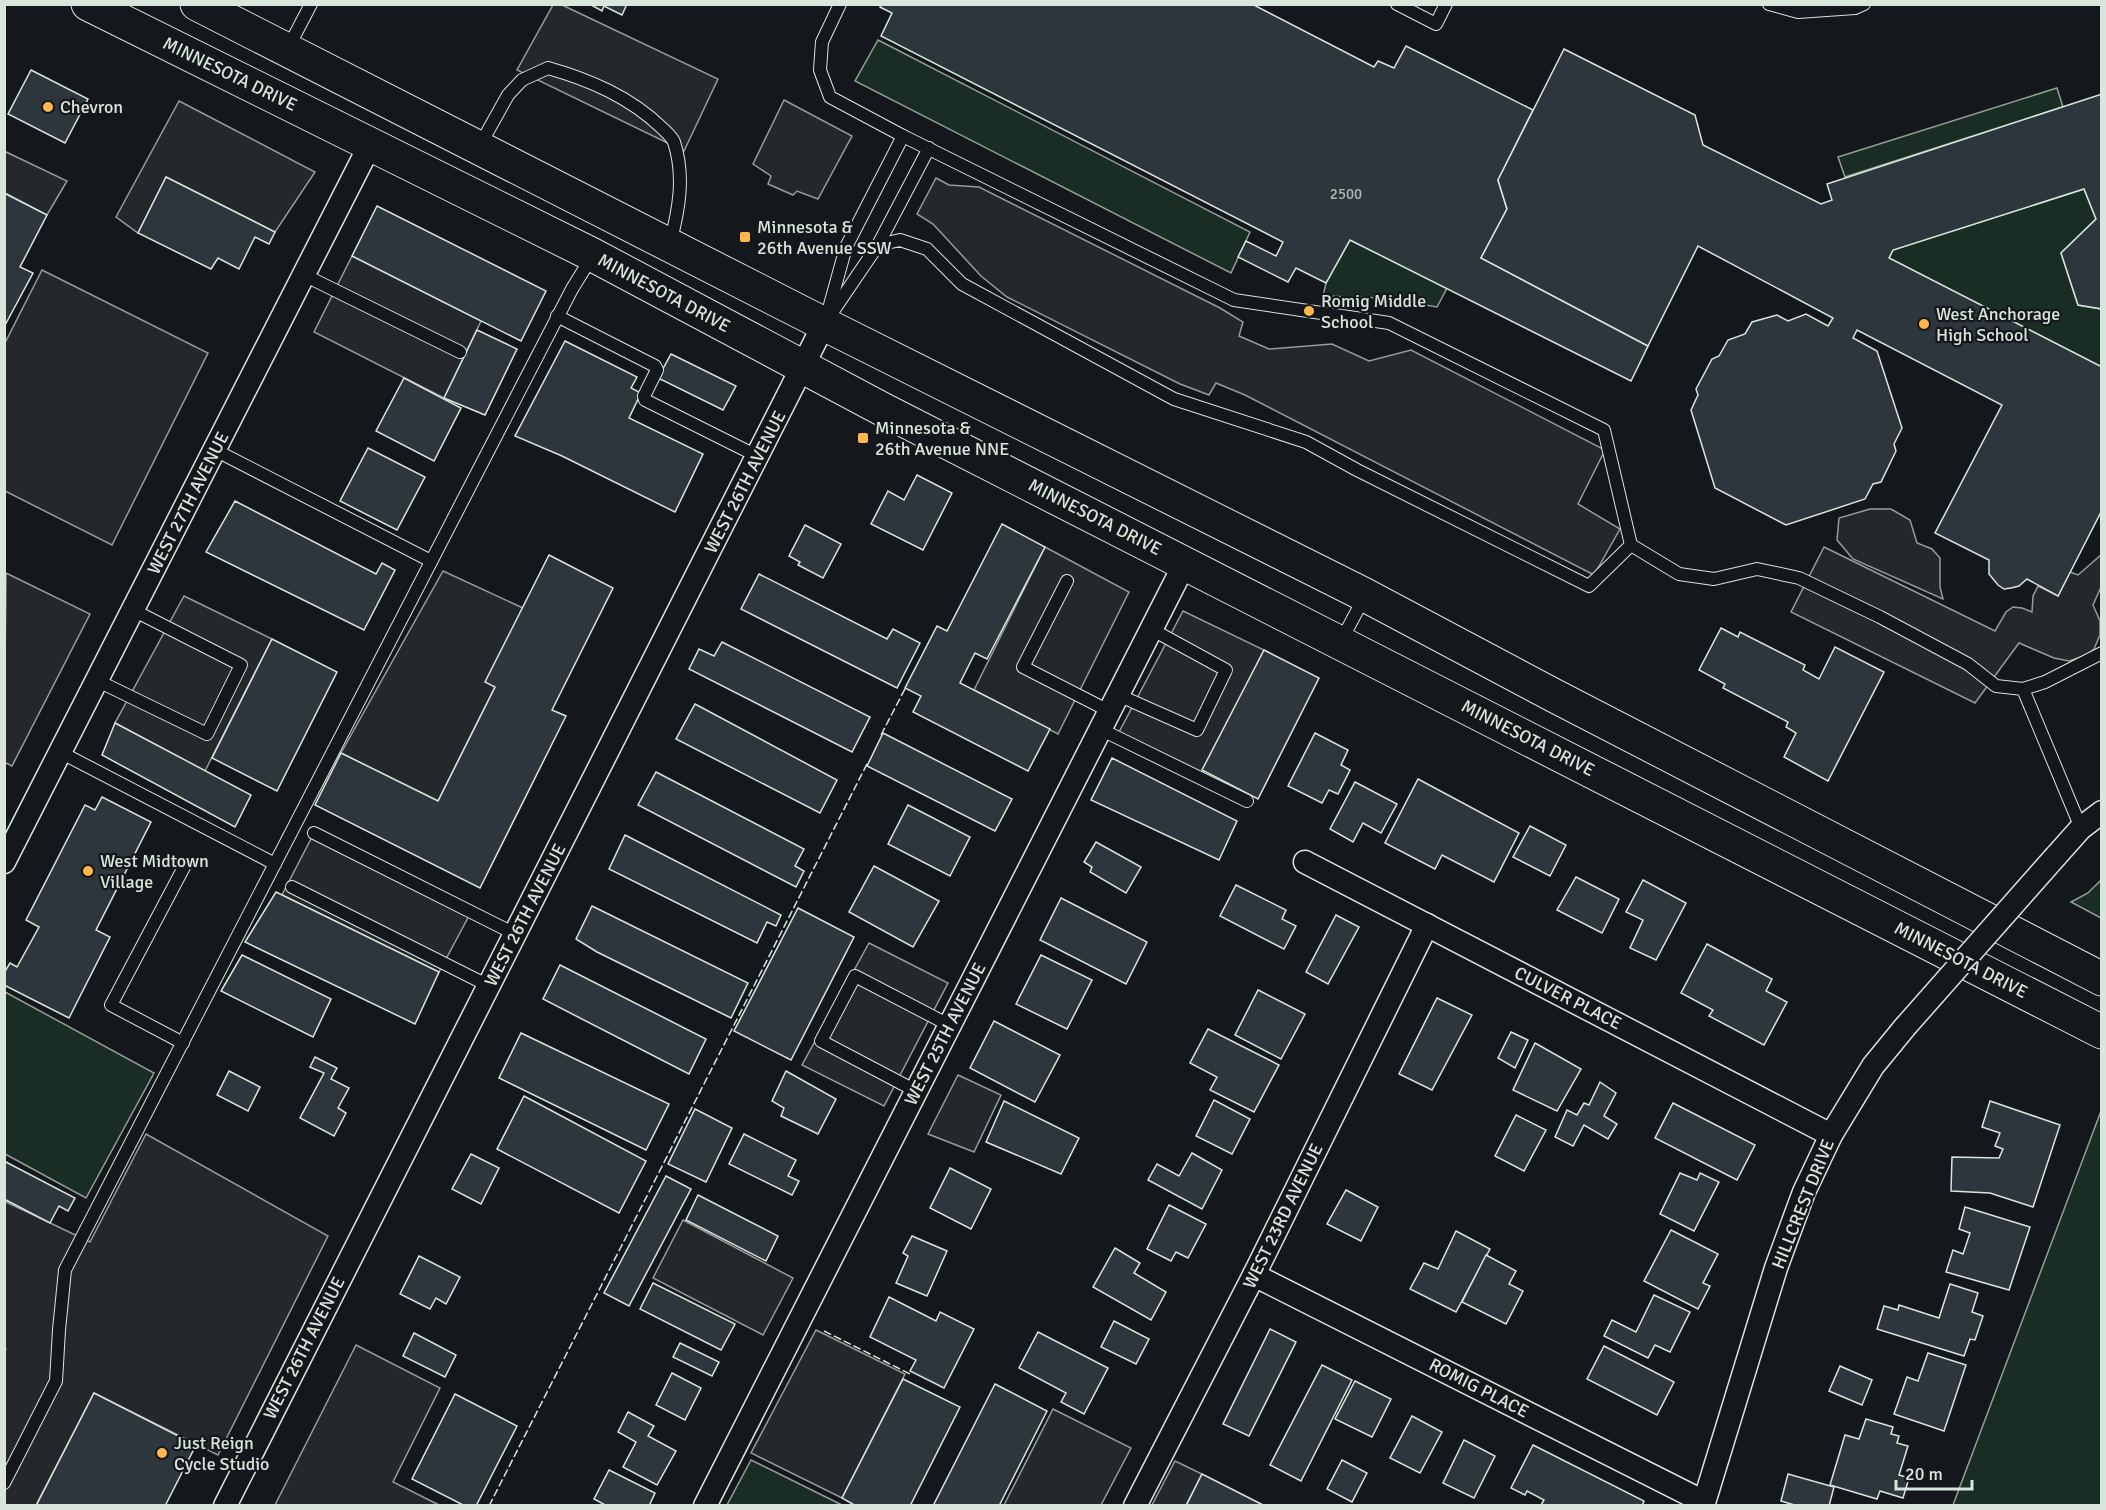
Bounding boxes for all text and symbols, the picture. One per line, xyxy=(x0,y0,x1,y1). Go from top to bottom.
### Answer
street label: MINNESOTA DRIVE xyxy=(159,32,301,116)
place label: Chevron xyxy=(60,96,123,118)
marker: Chevron xyxy=(41,100,55,114)
house number: 2500 xyxy=(1330,185,1362,203)
place label: Minnesota & 26th Avenue SSW xyxy=(757,216,892,259)
marker: Minnesota & 26th Avenue SSW xyxy=(738,230,752,244)
street label: MINNESOTA DRIVE xyxy=(594,249,734,337)
place label: Romig Middle School xyxy=(1321,290,1426,333)
place label: West Anchorage High School xyxy=(1936,303,2060,346)
marker: Romig Middle School xyxy=(1302,304,1316,318)
marker: West Anchorage High School xyxy=(1917,317,1931,331)
street label: WEST 26TH AVENUE xyxy=(699,407,791,557)
place label: Minnesota & 26th Avenue NNE xyxy=(875,417,1009,460)
street label: WEST 27TH AVENUE xyxy=(142,428,234,578)
marker: Minnesota & 26th Avenue NNE xyxy=(856,431,870,445)
street label: MINNESOTA DRIVE xyxy=(1025,474,1165,560)
street label: MINNESOTA DRIVE xyxy=(1458,695,1598,781)
street label: WEST 26TH AVENUE xyxy=(479,840,571,990)
place label: West Midtown Village xyxy=(100,850,209,893)
marker: West Midtown Village xyxy=(81,864,95,878)
street label: MINNESOTA DRIVE xyxy=(1891,917,2031,1003)
street label: WEST 25TH AVENUE xyxy=(899,959,991,1109)
street label: CULVER PLACE xyxy=(1511,962,1625,1034)
street label: HILLCREST DRIVE xyxy=(1767,1136,1839,1272)
street label: WEST 23RD AVENUE xyxy=(1238,1140,1328,1292)
street label: WEST 26TH AVENUE xyxy=(258,1273,350,1423)
street label: ROMIG PLACE xyxy=(1425,1353,1533,1423)
place label: Just Reign Cycle Studio xyxy=(174,1432,269,1475)
marker: Just Reign Cycle Studio xyxy=(155,1446,169,1460)
scale bar xyxy=(1896,1453,1972,1491)
text: 20 m xyxy=(1905,1463,1943,1485)

